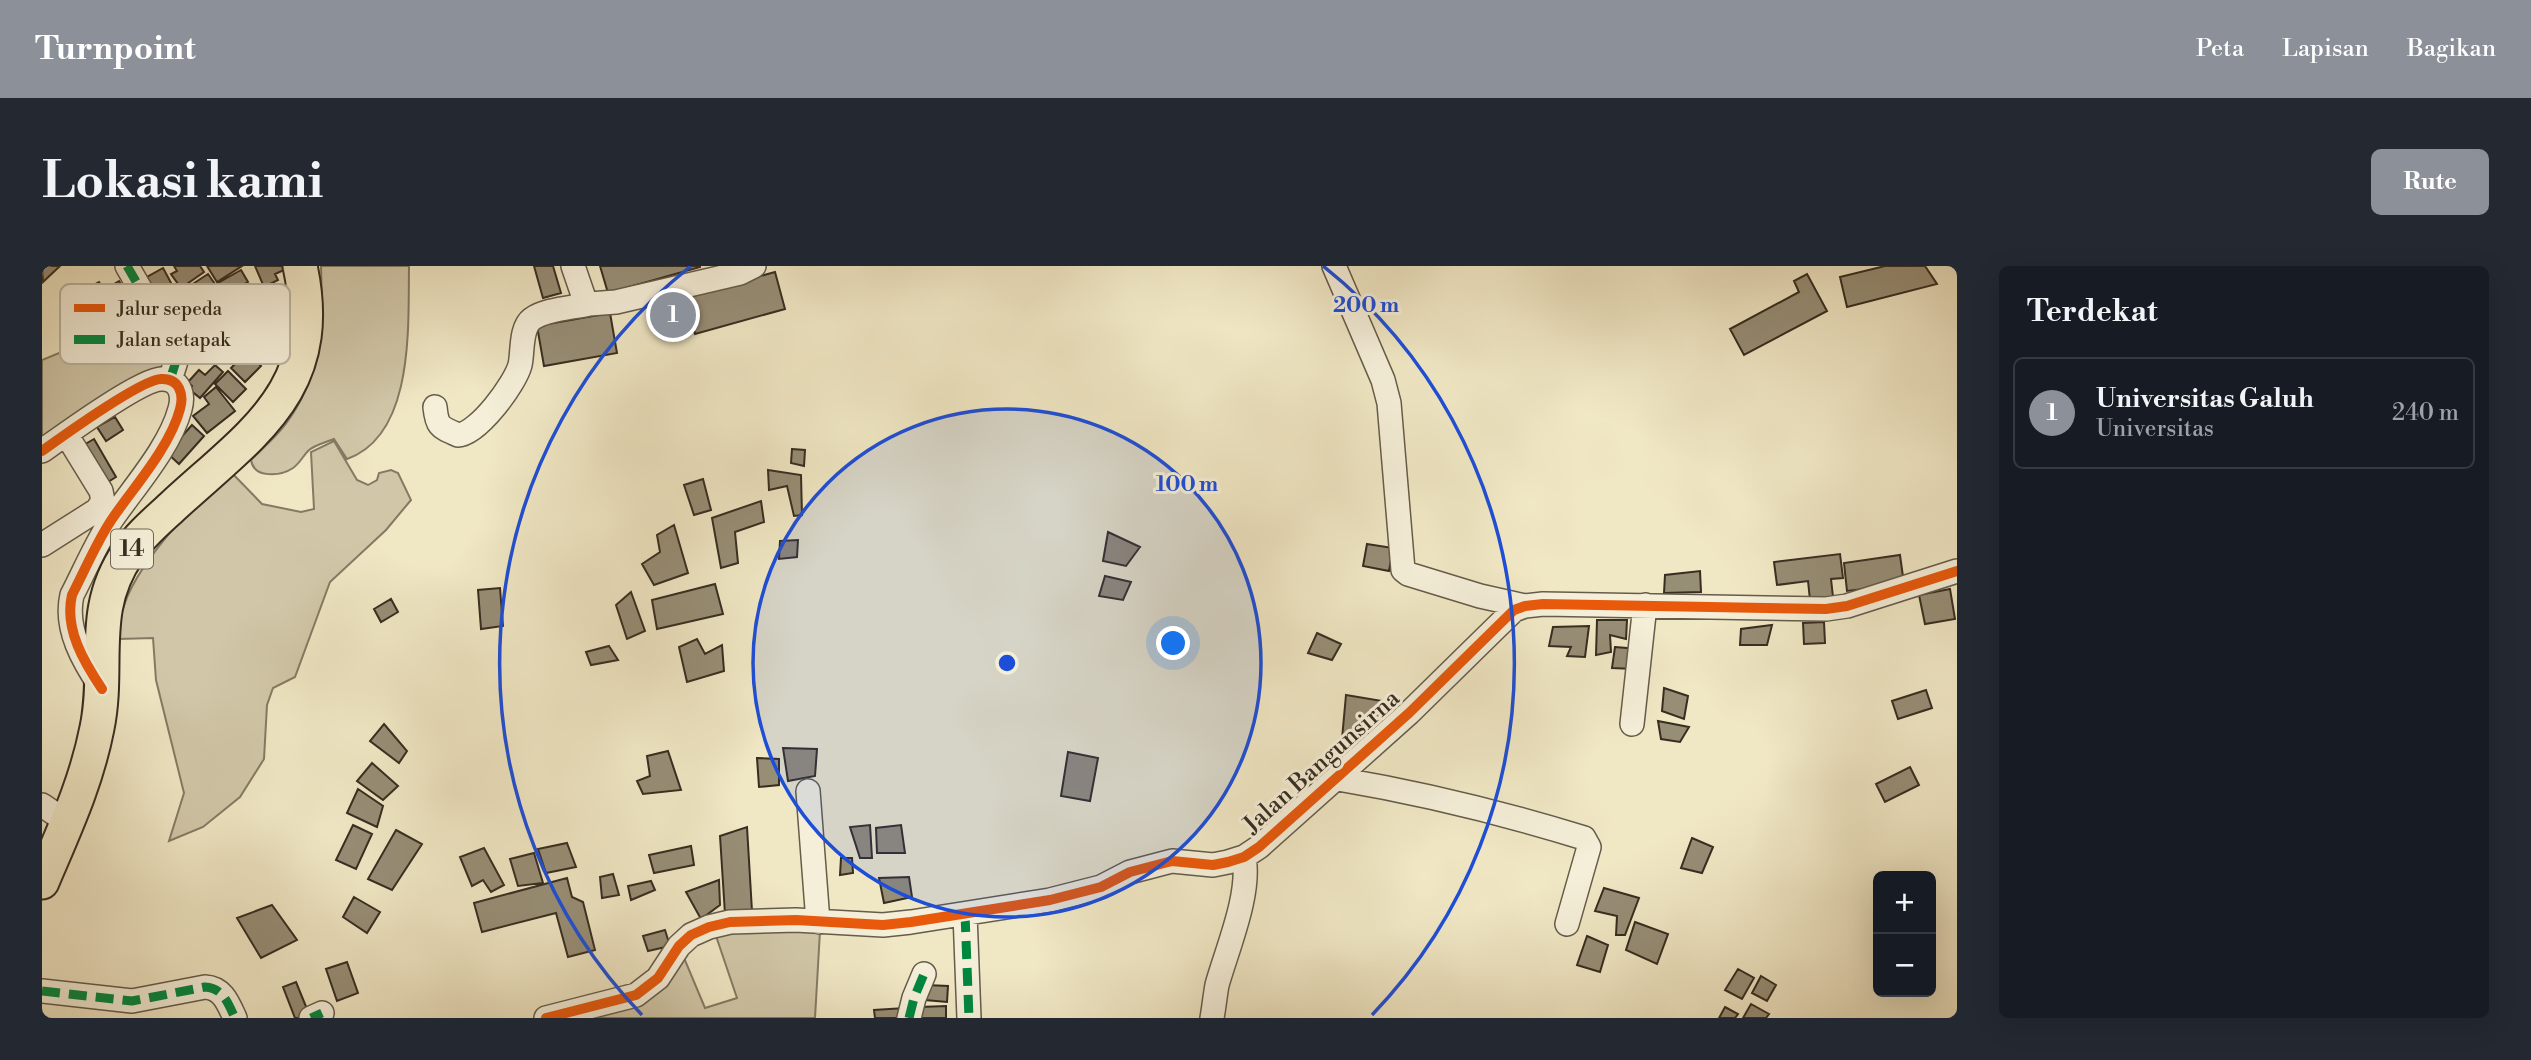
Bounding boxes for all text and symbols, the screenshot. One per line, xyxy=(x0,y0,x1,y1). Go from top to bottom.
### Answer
text: Turnpoint xyxy=(35,29,196,70)
text: Peta xyxy=(2196,34,2244,64)
text: Lapisan xyxy=(2282,34,2369,64)
text: Bagikan xyxy=(2407,34,2496,64)
button: Rute xyxy=(2371,149,2489,215)
text: Lokasi kami xyxy=(42,152,324,213)
legend xyxy=(60,284,290,364)
pin: 1 xyxy=(650,289,696,341)
text: 200 m xyxy=(1333,293,1399,319)
text: Terdekat xyxy=(2027,293,2158,331)
text: Jalur sepeda xyxy=(116,297,223,321)
text: Jalan setapak xyxy=(116,328,231,352)
text: Universitas Galuh xyxy=(2096,383,2314,415)
text: 1 xyxy=(2046,399,2058,427)
text: 240 m xyxy=(2392,399,2459,427)
text: Universitas xyxy=(2096,415,2214,443)
text: 100 m xyxy=(1156,472,1218,498)
road number: 14 xyxy=(111,530,153,568)
your location xyxy=(1156,626,1190,660)
centre of rings xyxy=(995,651,1019,675)
street label: Jalan Bangunsirna xyxy=(1237,683,1407,841)
map controls xyxy=(1873,871,1936,997)
button: + xyxy=(1873,871,1936,934)
button: − xyxy=(1873,934,1936,997)

